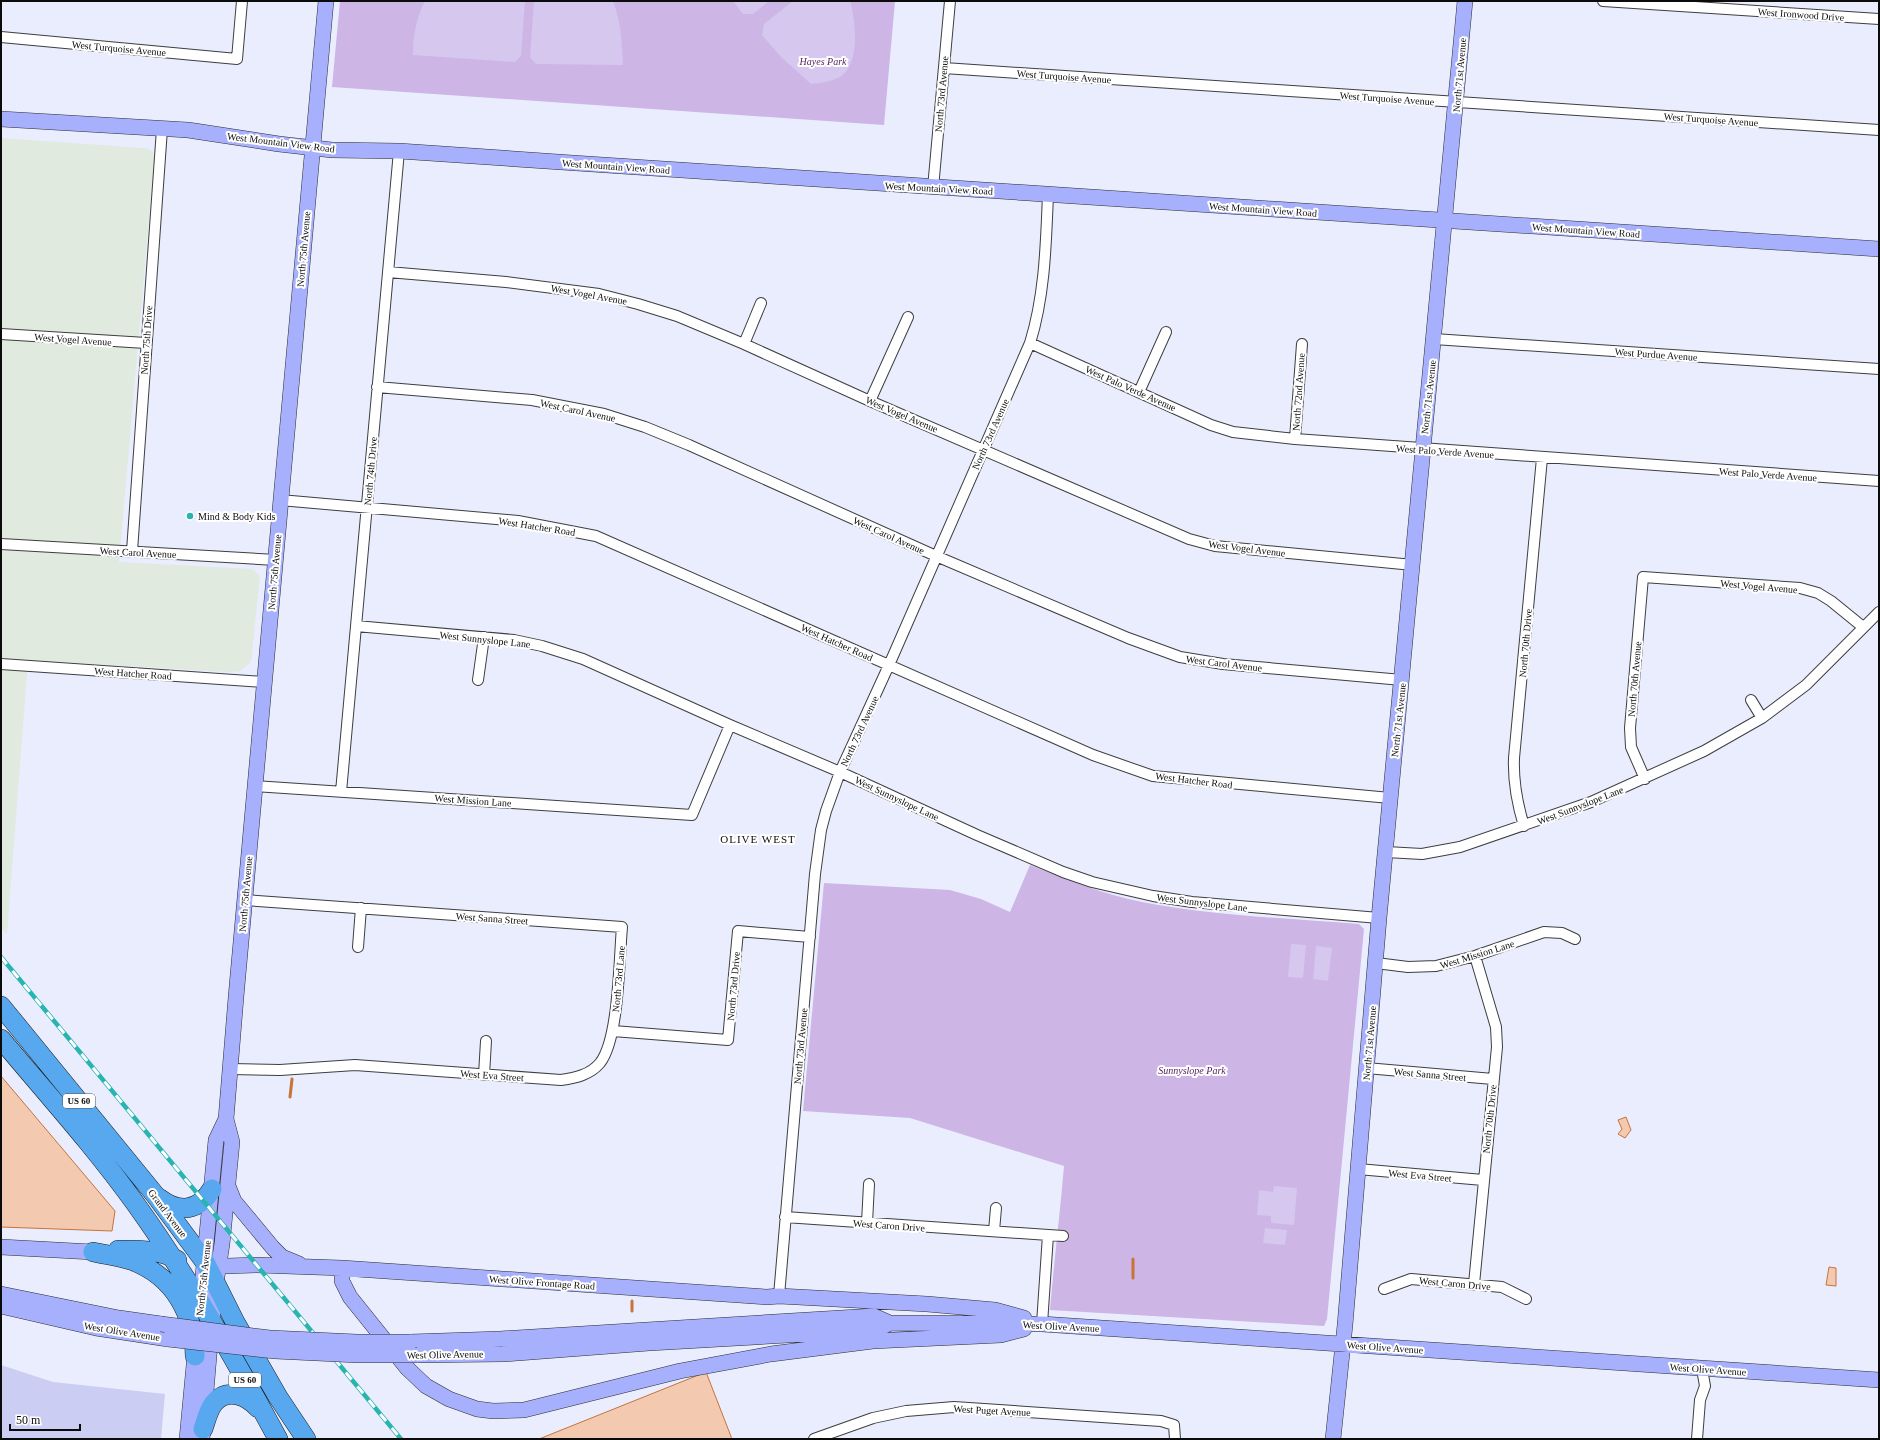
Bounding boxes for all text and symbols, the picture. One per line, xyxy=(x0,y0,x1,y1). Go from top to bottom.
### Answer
street label: West Ironwood Drive xyxy=(1757,6,1845,23)
street label: North 71st Avenue xyxy=(1451,37,1468,113)
street label: West Turquoise Avenue xyxy=(71,39,167,58)
street label: North 73rd Avenue xyxy=(933,55,950,133)
park label: Hayes Park xyxy=(799,56,847,67)
street label: West Turquoise Avenue xyxy=(1016,68,1112,85)
street label: West Turquoise Avenue xyxy=(1339,90,1435,107)
street label: West Turquoise Avenue xyxy=(1663,111,1759,128)
street label: West Mountain View Road xyxy=(227,130,335,155)
street label: West Mountain View Road xyxy=(562,157,670,176)
street label: West Mountain View Road xyxy=(885,180,993,197)
street label: West Mountain View Road xyxy=(1209,200,1317,219)
street label: North 75th Avenue xyxy=(295,210,312,287)
street label: West Mountain View Road xyxy=(1532,221,1640,240)
street label: West Vogel Avenue xyxy=(550,282,629,307)
street label: North 75th Drive xyxy=(139,305,154,375)
street label: West Vogel Avenue xyxy=(34,331,113,348)
street label: West Purdue Avenue xyxy=(1614,346,1698,363)
street label: North 72nd Avenue xyxy=(1290,352,1307,431)
street label: North 71st Avenue xyxy=(1419,359,1438,435)
street label: West Palo Verde Avenue xyxy=(1084,364,1178,414)
street label: West Vogel Avenue xyxy=(864,394,940,435)
street label: West Carol Avenue xyxy=(539,397,617,424)
street label: North 73rd Avenue xyxy=(970,397,1011,471)
street label: North 74th Drive xyxy=(362,436,379,506)
street label: West Palo Verde Avenue xyxy=(1396,443,1495,460)
street label: West Palo Verde Avenue xyxy=(1719,466,1818,483)
marker: Mind & Body Kids xyxy=(185,511,195,521)
place label: Mind & Body Kids xyxy=(198,511,276,522)
street label: West Hatcher Road xyxy=(498,515,576,538)
street label: West Carol Avenue xyxy=(851,515,927,556)
street label: North 75th Avenue xyxy=(266,533,283,610)
street label: West Vogel Avenue xyxy=(1208,538,1287,559)
street label: West Carol Avenue xyxy=(99,545,177,560)
street label: West Vogel Avenue xyxy=(1720,578,1799,595)
street label: North 70th Drive xyxy=(1517,608,1534,678)
street label: West Hatcher Road xyxy=(799,622,874,663)
street label: West Sunnyslope Lane xyxy=(439,629,532,650)
street label: North 70th Avenue xyxy=(1626,640,1643,717)
street label: West Carol Avenue xyxy=(1185,653,1263,674)
street label: West Hatcher Road xyxy=(94,665,172,682)
street label: North 71st Avenue xyxy=(1389,682,1408,758)
street label: North 73rd Avenue xyxy=(838,694,881,768)
street label: West Hatcher Road xyxy=(1155,770,1233,791)
street label: West Sunnyslope Lane xyxy=(853,774,941,823)
street label: West Sunnyslope Lane xyxy=(1536,784,1625,827)
street label: West Mission Lane xyxy=(434,792,512,809)
district label: OLIVE WEST xyxy=(720,833,796,845)
street label: North 75th Avenue xyxy=(237,855,254,932)
street label: West Sunnyslope Lane xyxy=(1156,891,1249,914)
street label: West Sanna Street xyxy=(455,910,529,927)
street label: West Mission Lane xyxy=(1439,938,1516,971)
street label: North 73rd Lane xyxy=(610,945,627,1013)
street label: North 73rd Drive xyxy=(725,950,742,1021)
street label: North 71st Avenue xyxy=(1361,1005,1378,1081)
street label: North 73rd Avenue xyxy=(792,1007,809,1085)
park label: Sunnyslope Park xyxy=(1158,1065,1226,1076)
street label: West Sanna Street xyxy=(1393,1066,1467,1083)
street label: West Eva Street xyxy=(460,1068,524,1083)
street label: North 70th Drive xyxy=(1480,1084,1499,1154)
road number: US 60 xyxy=(63,1094,95,1108)
street label: West Eva Street xyxy=(1388,1167,1452,1184)
street label: Grand Avenue xyxy=(146,1187,190,1240)
street label: West Caron Drive xyxy=(853,1218,926,1234)
street label: North 75th Avenue xyxy=(194,1239,213,1316)
street label: West Olive Frontage Road xyxy=(489,1273,595,1292)
street label: West Caron Drive xyxy=(1419,1275,1492,1292)
street label: West Olive Avenue xyxy=(1022,1319,1100,1334)
street label: West Olive Avenue xyxy=(83,1320,161,1343)
street label: West Olive Avenue xyxy=(1346,1339,1424,1356)
street label: West Olive Avenue xyxy=(407,1348,484,1361)
street label: West Olive Avenue xyxy=(1669,1361,1747,1378)
road number: US 60 xyxy=(229,1373,261,1387)
street label: West Puget Avenue xyxy=(953,1403,1031,1418)
scale bar xyxy=(10,1406,80,1432)
text: 50 m xyxy=(16,1413,41,1427)

